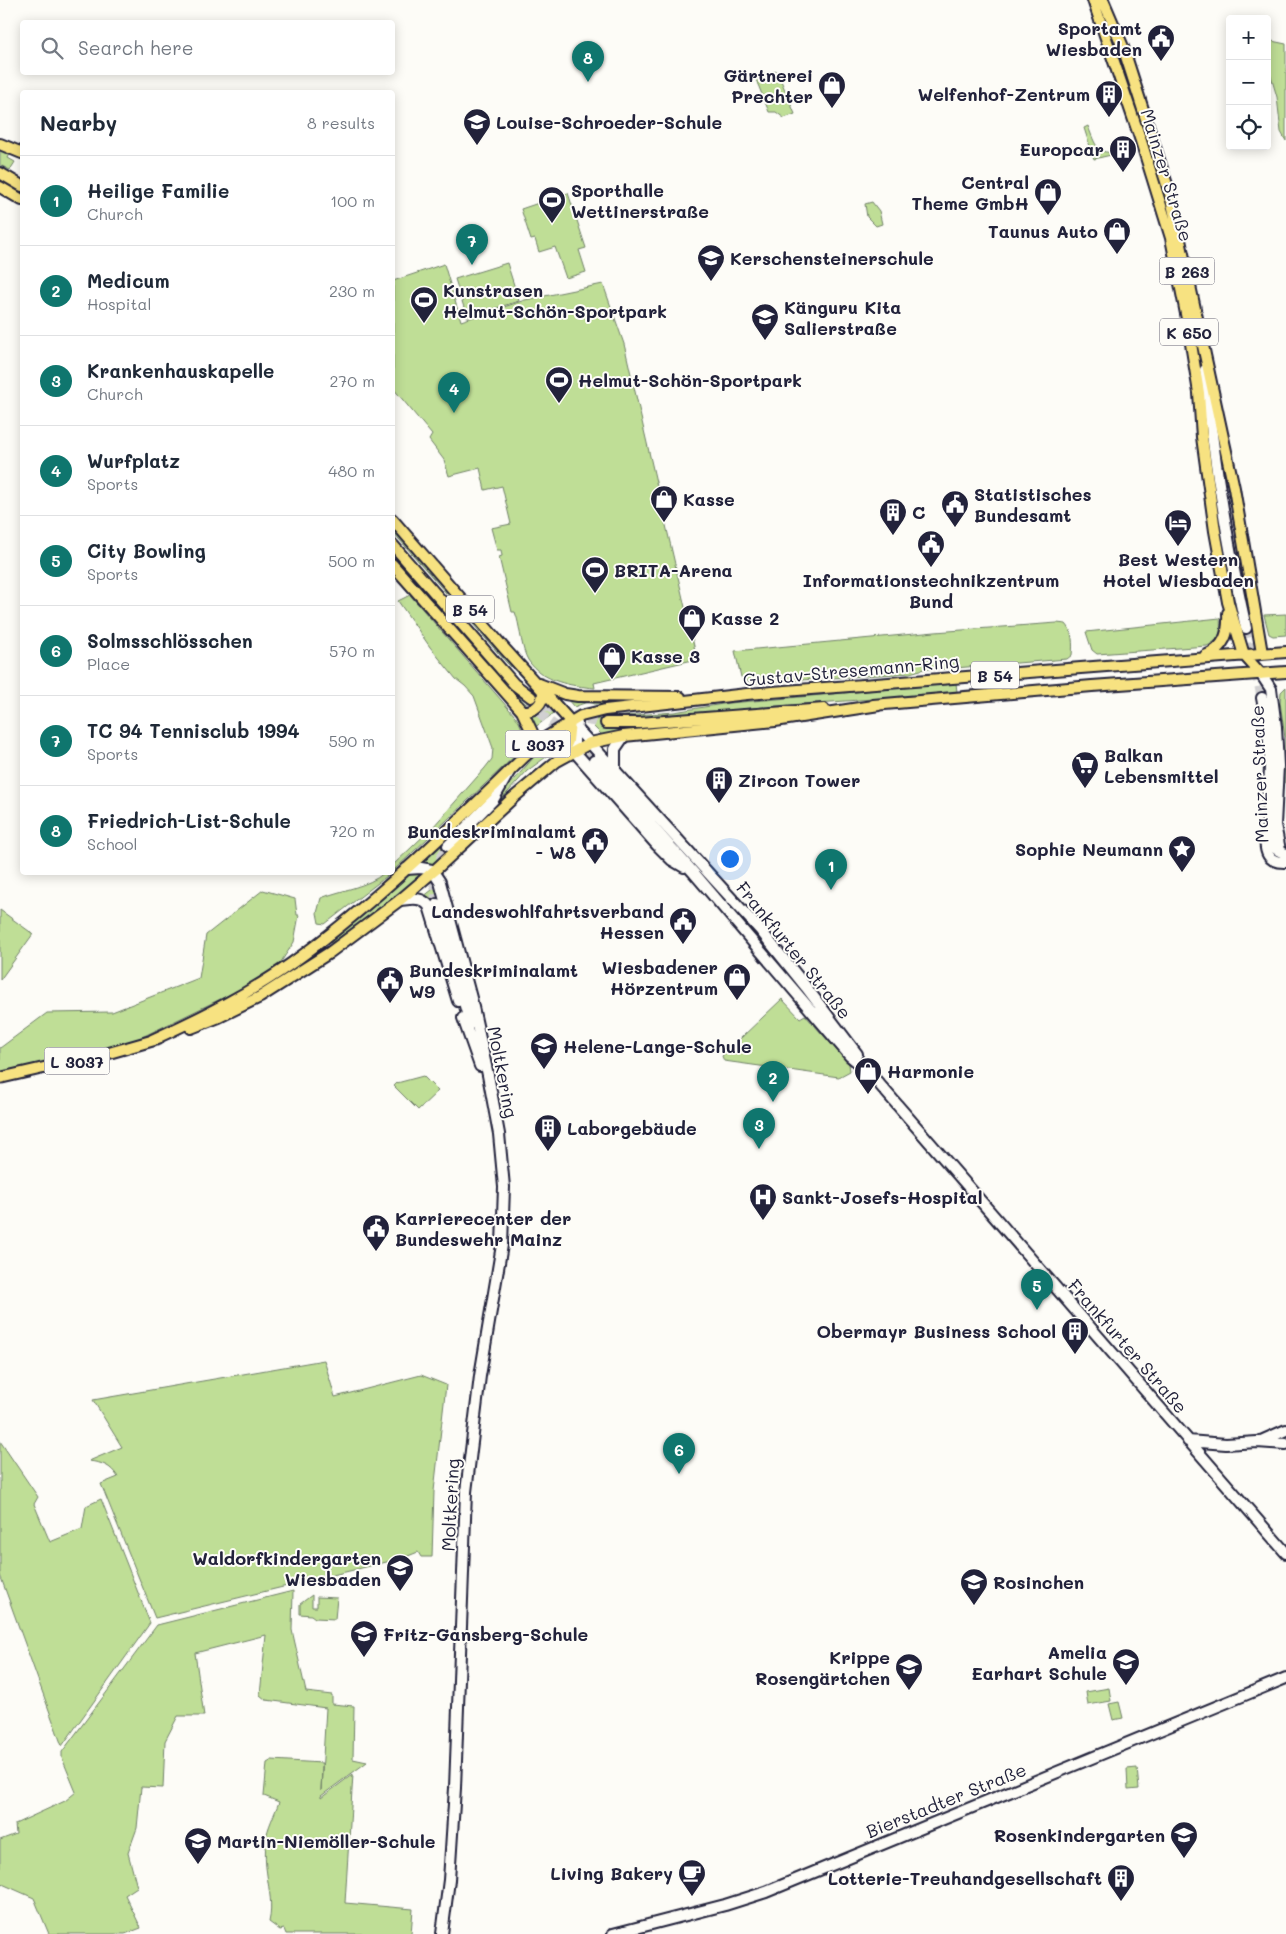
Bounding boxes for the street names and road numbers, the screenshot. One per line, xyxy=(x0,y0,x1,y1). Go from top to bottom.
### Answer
street label: Mainzer Straße xyxy=(1135,106,1199,244)
road number: B 263 xyxy=(1160,258,1214,284)
road number: K 650 xyxy=(1160,318,1218,346)
road number: B 54 xyxy=(446,596,494,622)
street label: Gustav-Stresemann-Ring xyxy=(742,649,960,691)
road number: B 54 xyxy=(971,662,1019,688)
street label: Mainzer Straße xyxy=(1245,705,1273,843)
road number: L 3037 xyxy=(506,731,570,758)
street label: Frankfurter Straße xyxy=(731,876,857,1024)
street label: Moltkering xyxy=(482,1024,524,1120)
road number: L 3037 xyxy=(44,1048,110,1074)
street label: Frankfurter Straße xyxy=(1063,1274,1193,1418)
street label: Moltkering xyxy=(436,1458,464,1552)
street label: Bierstadter Straße xyxy=(862,1757,1030,1843)

